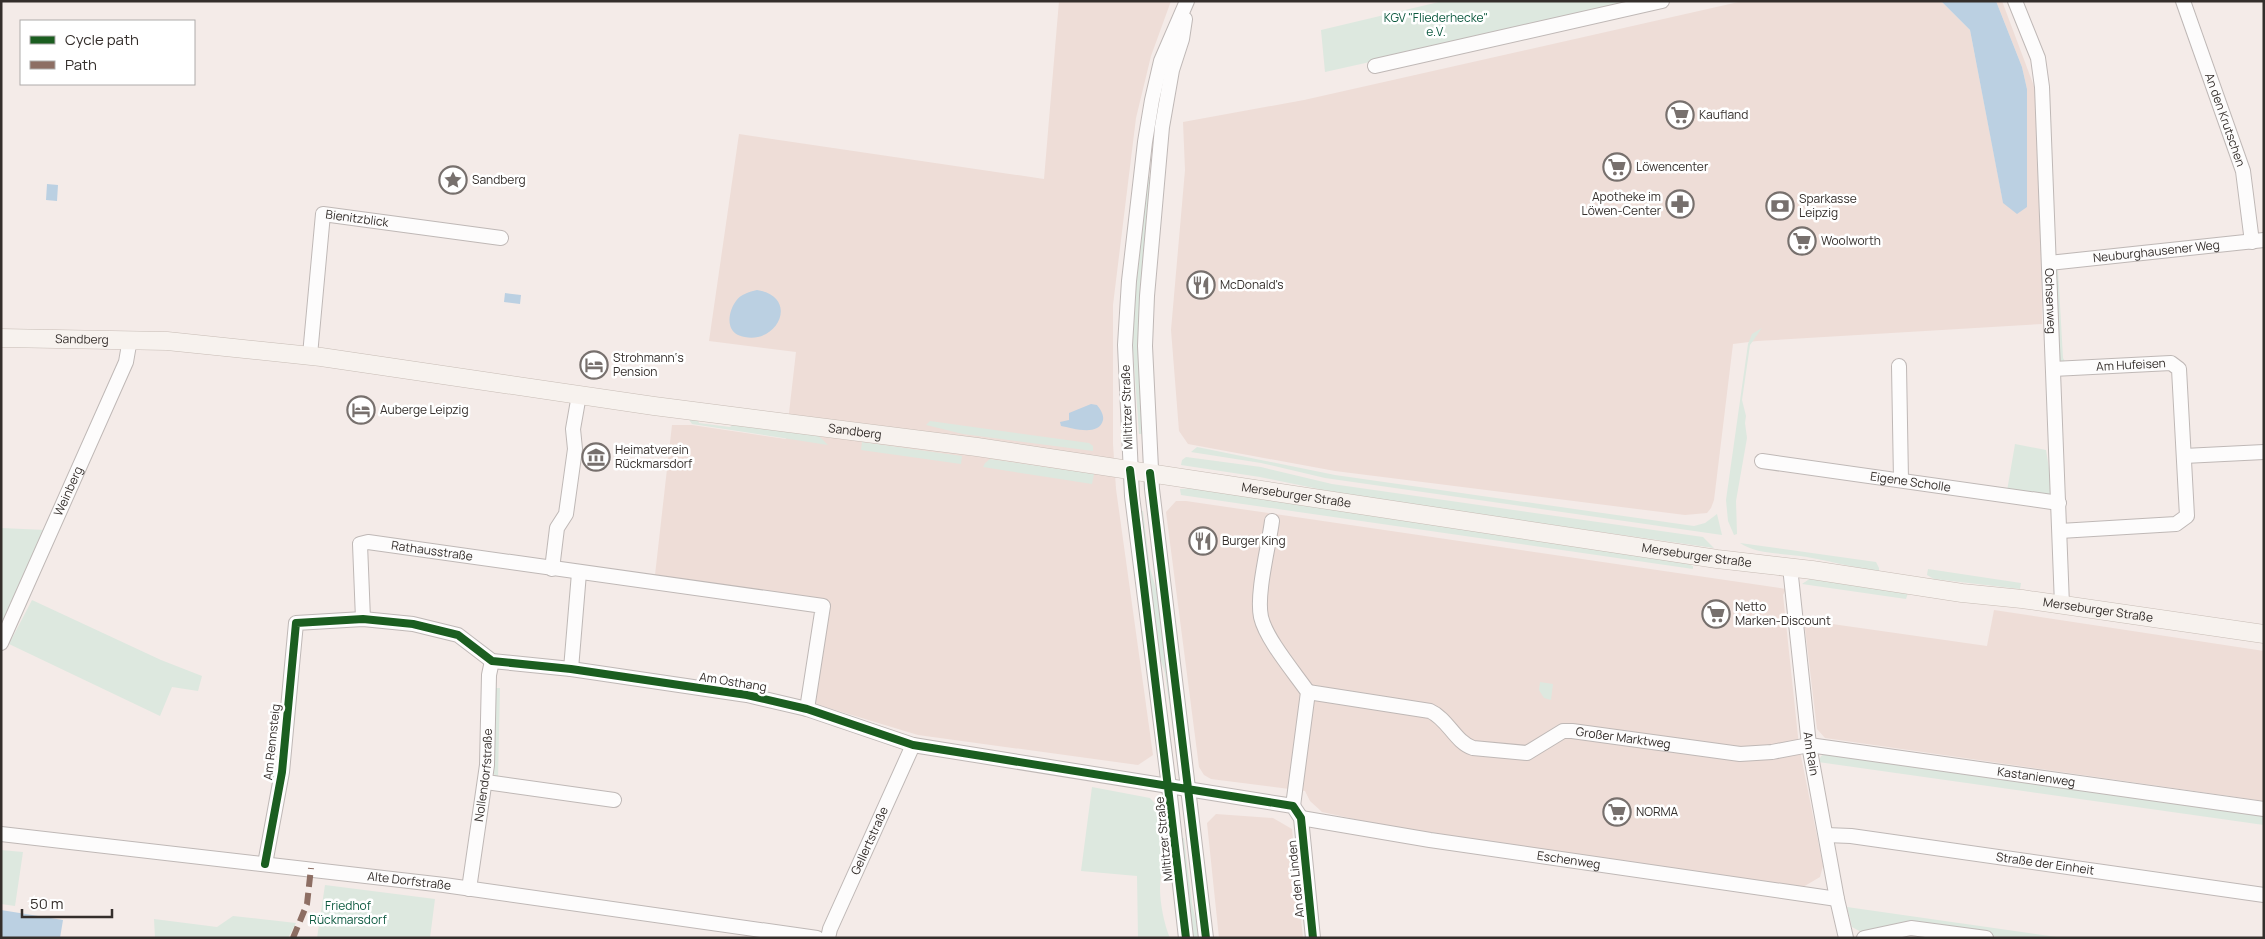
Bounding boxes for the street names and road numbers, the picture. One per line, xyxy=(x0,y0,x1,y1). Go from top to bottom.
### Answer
street label: An den Krutschen xyxy=(2201,71,2250,169)
street label: Bienitzblick xyxy=(325,205,391,231)
street label: Neuburghausener Weg xyxy=(2092,236,2221,266)
street label: Ochsenweg xyxy=(2041,268,2061,334)
street label: Sandberg xyxy=(55,330,109,348)
street label: Am Hufeisen xyxy=(2096,354,2166,375)
street label: Miltitzer Straße xyxy=(1117,364,1136,450)
street label: Sandberg xyxy=(827,419,883,443)
street label: Weinberg xyxy=(50,464,87,519)
street label: Eigene Scholle xyxy=(1869,467,1952,496)
street label: Merseburger Straße xyxy=(1240,478,1353,512)
street label: Rathausstraße xyxy=(390,536,474,565)
street label: Merseburger Straße xyxy=(1641,539,1753,571)
street label: Merseburger Straße xyxy=(2042,593,2154,626)
street label: Am Osthang xyxy=(698,668,768,695)
street label: Am Rennsteig xyxy=(259,703,284,781)
street label: Großer Marktweg xyxy=(1575,723,1672,752)
street label: Nollendorfstraße xyxy=(470,728,496,823)
street label: Am Rain xyxy=(1800,731,1823,777)
street label: Kastanienweg xyxy=(1996,763,2076,790)
street label: Miltitzer Straße xyxy=(1151,796,1176,882)
street label: Gellertstraße xyxy=(847,804,892,878)
street label: An den Linden xyxy=(1283,840,1308,919)
street label: Eschenweg xyxy=(1536,847,1602,873)
street label: Straße der Einheit xyxy=(1995,848,2095,879)
street label: Alte Dorfstraße xyxy=(367,867,452,894)

